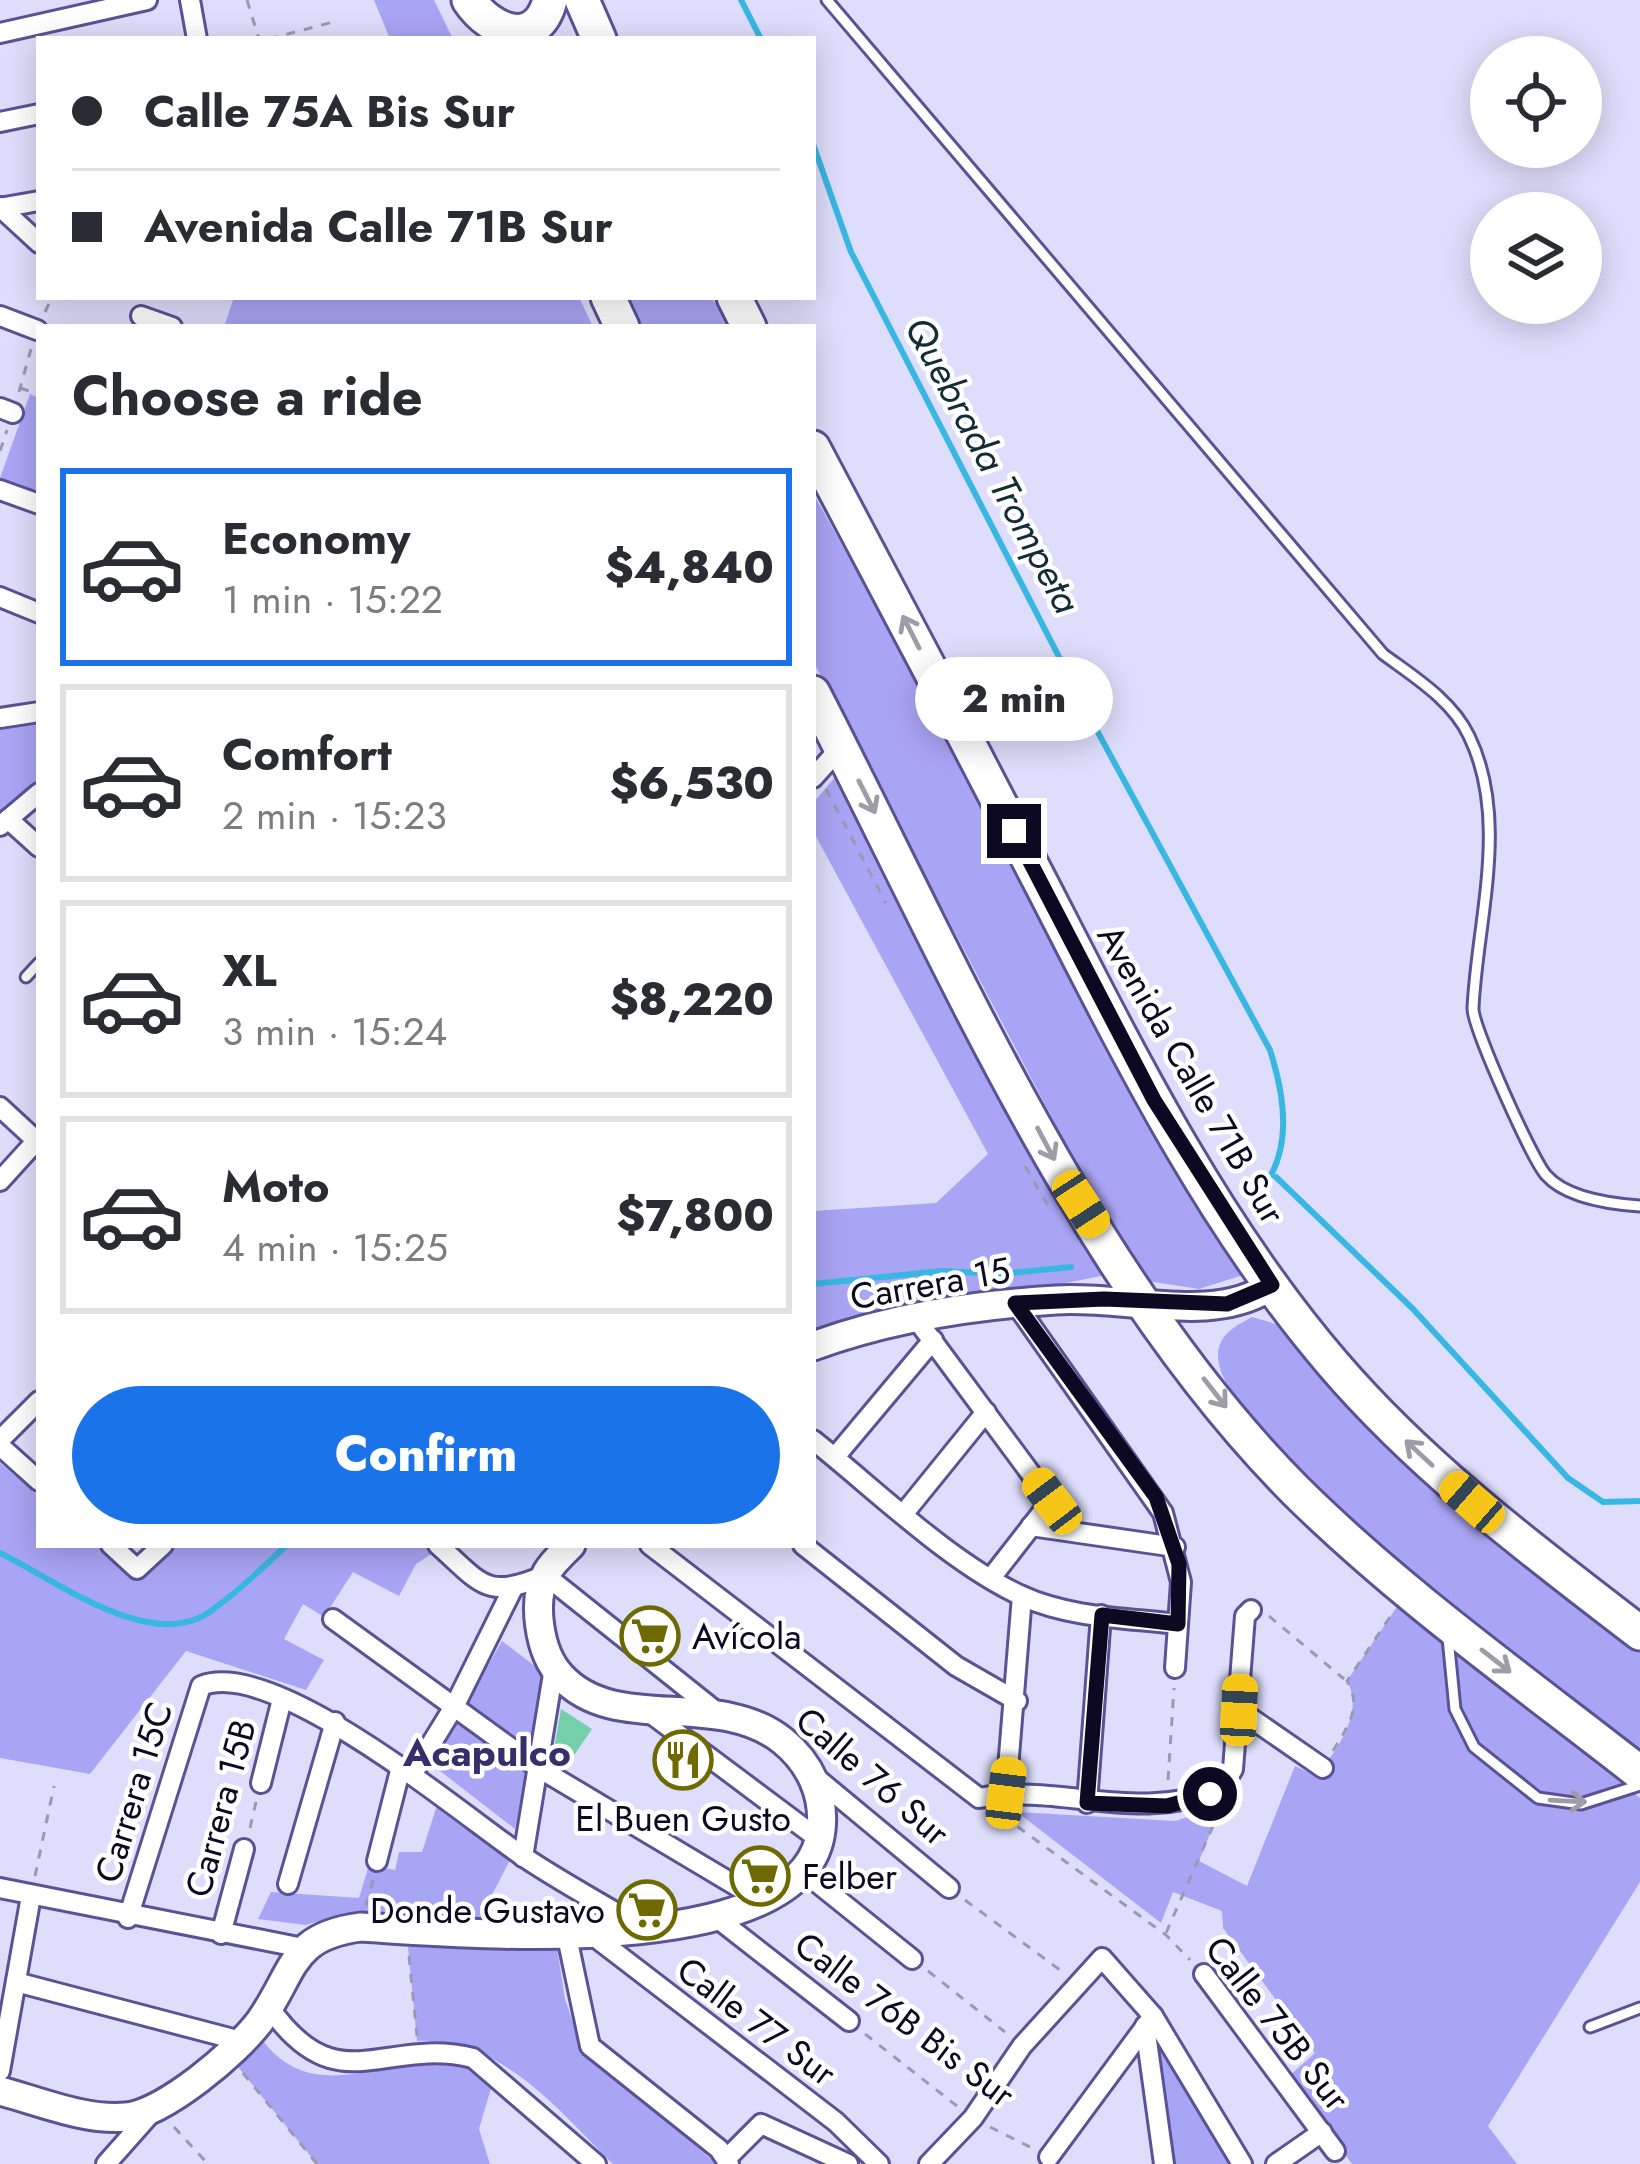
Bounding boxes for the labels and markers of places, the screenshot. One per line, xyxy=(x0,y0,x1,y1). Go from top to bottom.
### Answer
supermarket icon: Avícola xyxy=(619,1605,681,1667)
place label: Avícola xyxy=(692,1610,802,1662)
restaurant icon: El Buen Gusto xyxy=(652,1729,714,1791)
place label: El Buen Gusto xyxy=(575,1792,791,1844)
supermarket icon: Felber xyxy=(729,1845,791,1907)
place label: Felber xyxy=(802,1850,898,1902)
supermarket icon: Donde Gustavo xyxy=(616,1879,678,1941)
place label: Donde Gustavo xyxy=(370,1884,605,1936)

